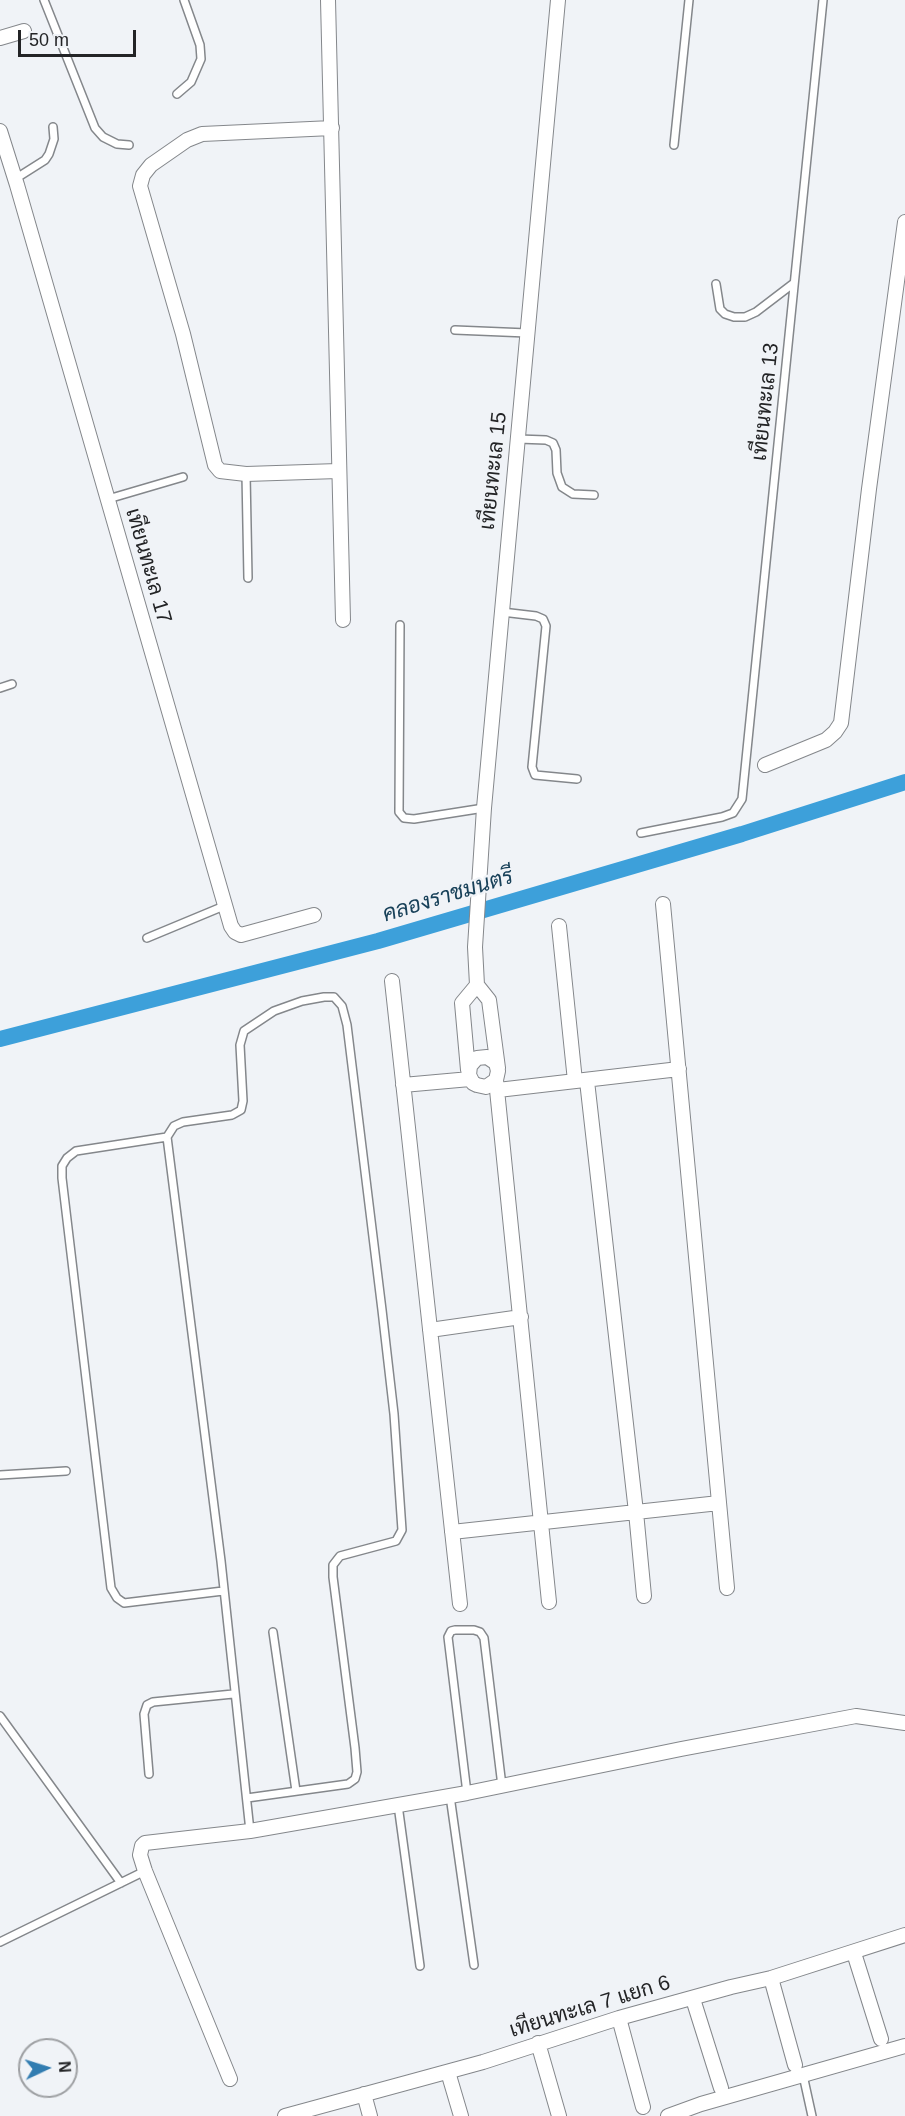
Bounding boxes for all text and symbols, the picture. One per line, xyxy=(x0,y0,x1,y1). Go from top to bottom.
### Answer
scale bar xyxy=(21,18,140,56)
text: 50 m xyxy=(29,30,69,50)
street label: เทียนทะเล 13 xyxy=(747,342,785,462)
street label: เทียนทะเล 15 xyxy=(475,411,513,531)
street label: เทียนทะเล 17 xyxy=(120,506,176,626)
water label: คลองราชมนตรี xyxy=(380,864,516,928)
street label: เทียนทะเล 7 แยก 6 xyxy=(507,1971,673,2043)
north arrow xyxy=(18,2038,78,2098)
text: N xyxy=(56,2060,73,2073)

